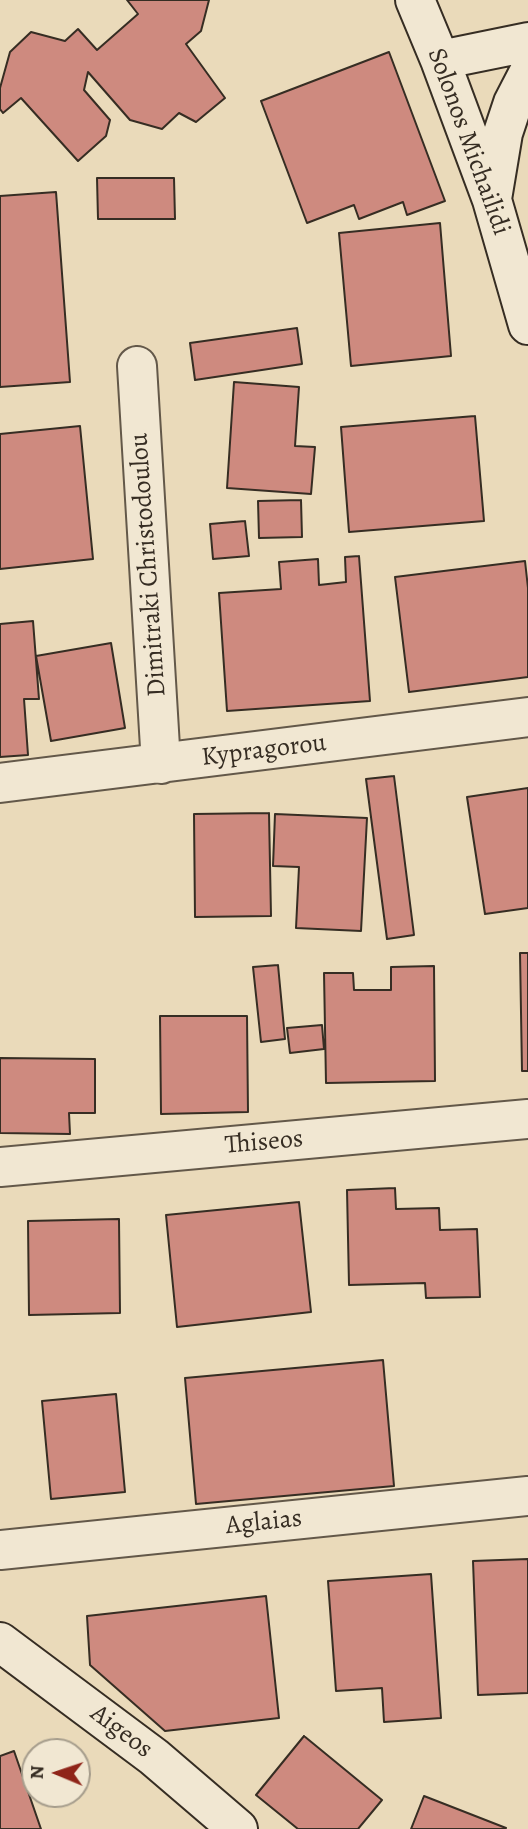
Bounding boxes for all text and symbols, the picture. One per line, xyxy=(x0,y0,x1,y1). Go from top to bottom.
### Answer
street label: Solonos Michailidi xyxy=(420,44,516,240)
street label: Dimitraki Christodoulou xyxy=(124,432,174,698)
street label: Kypragorou xyxy=(200,728,328,774)
street label: Thiseos xyxy=(224,1124,304,1162)
street label: Aglaias xyxy=(224,1503,304,1543)
street label: Aigeos xyxy=(84,1698,158,1766)
north arrow xyxy=(21,1738,91,1808)
text: N xyxy=(24,1765,50,1780)

